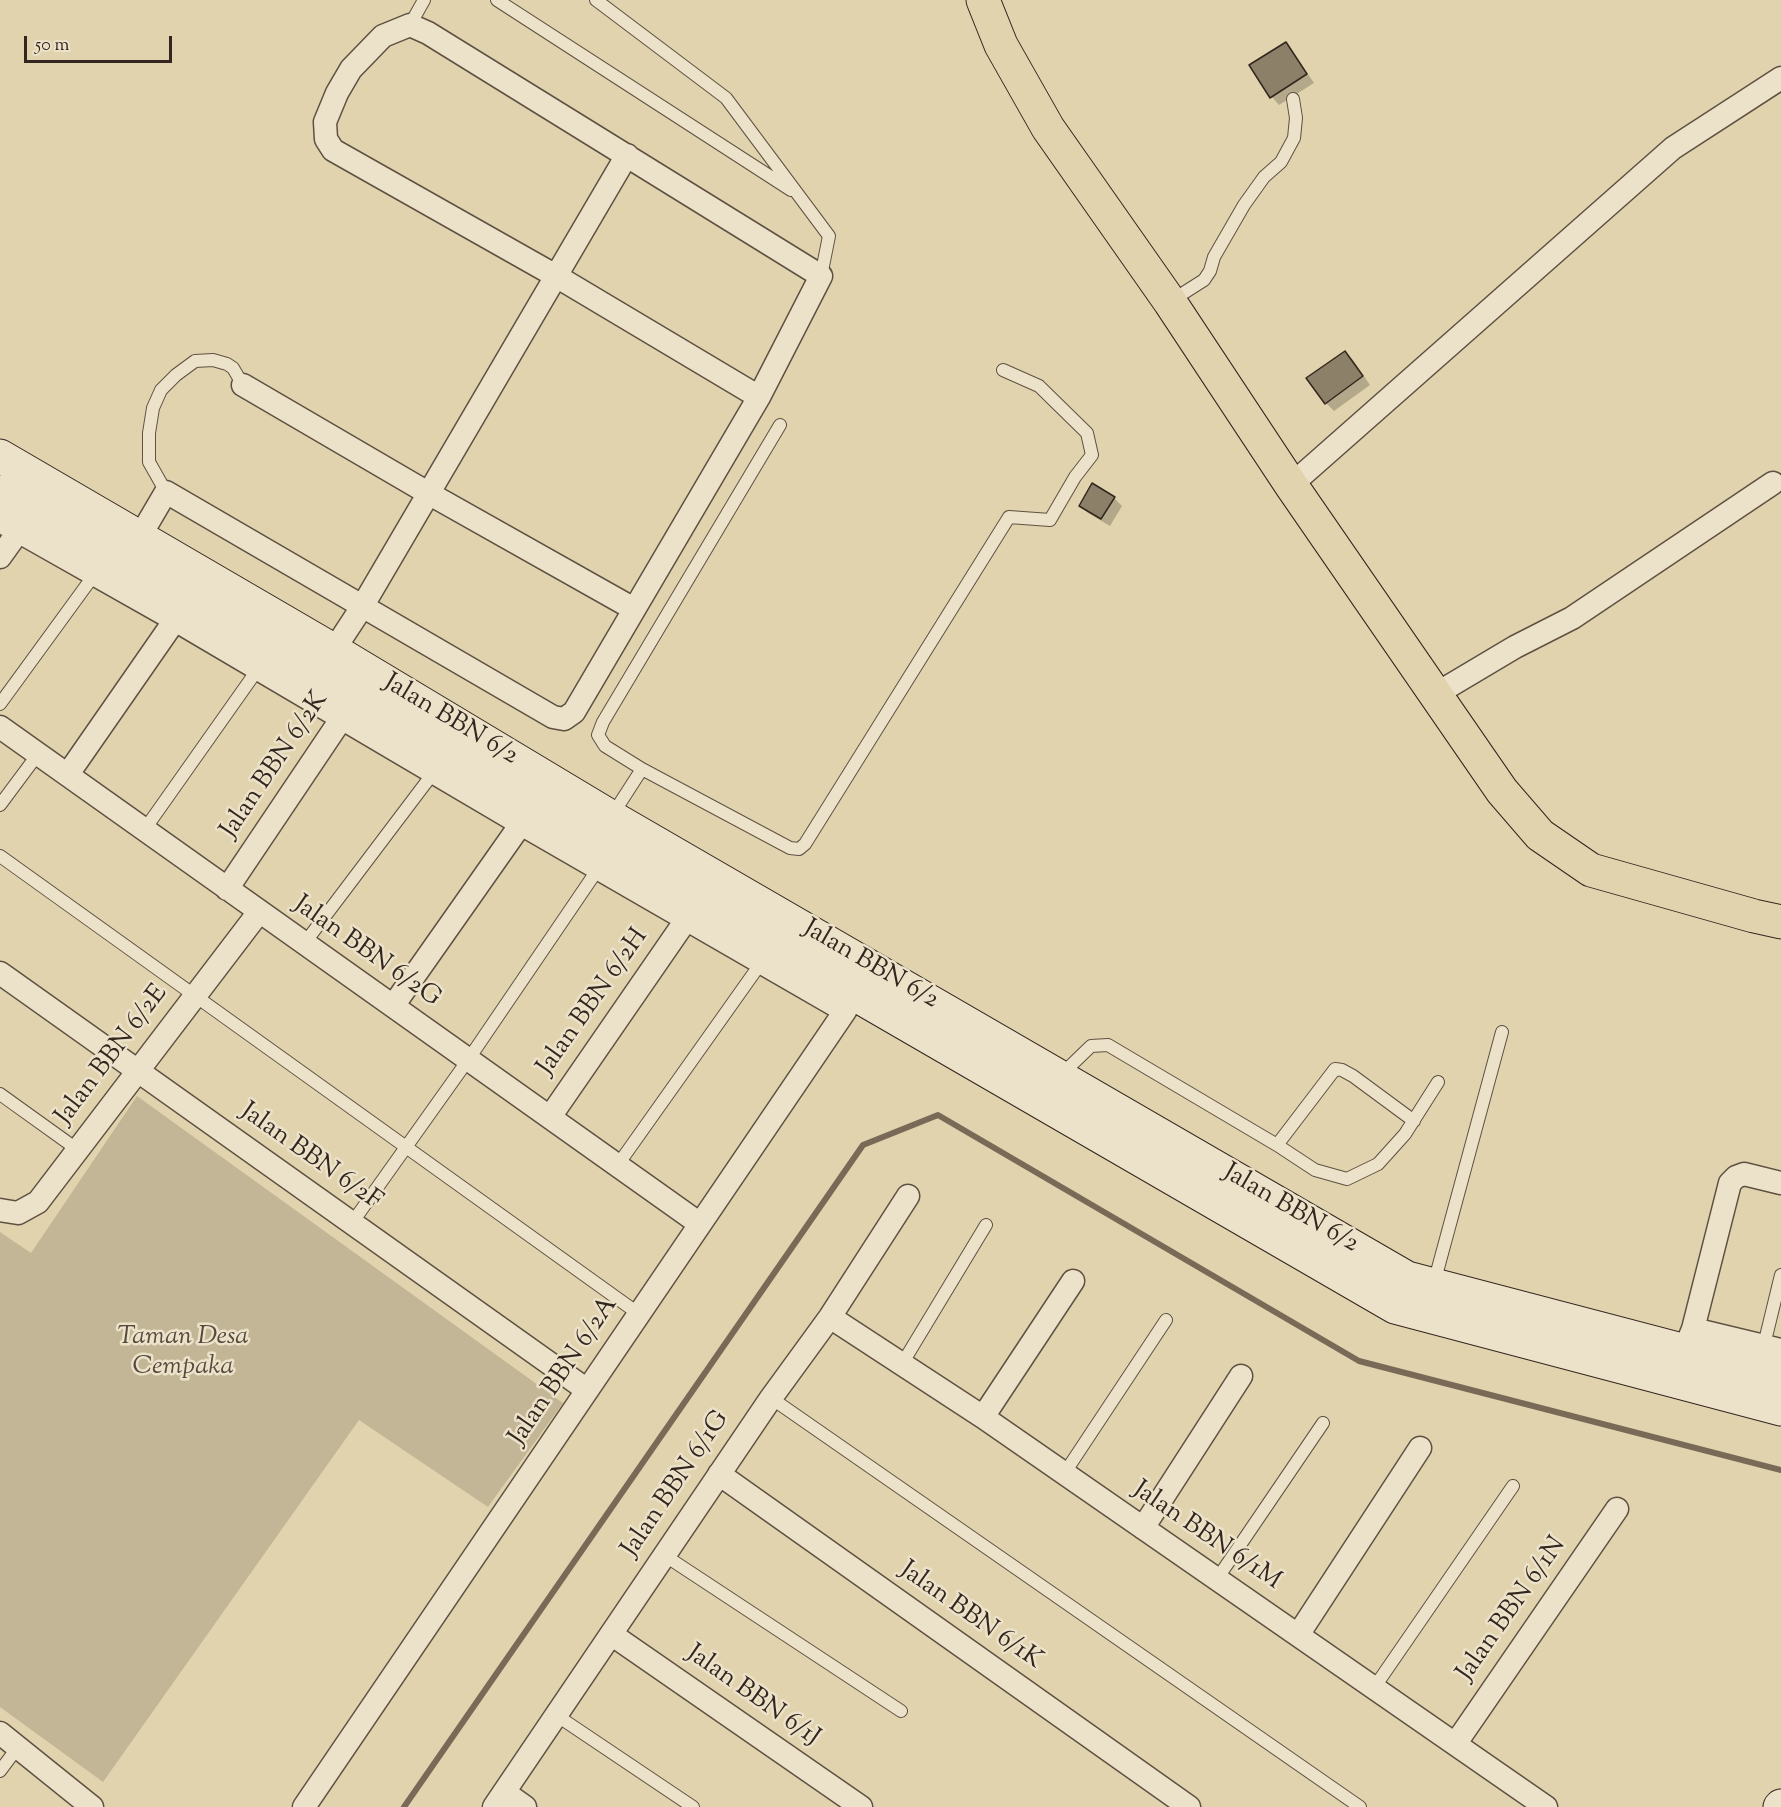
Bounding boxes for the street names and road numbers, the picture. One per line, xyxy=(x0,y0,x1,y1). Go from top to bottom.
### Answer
street label: Jalan BBN 6/2 xyxy=(377,669,523,773)
street label: Jalan BBN 6/2K xyxy=(215,687,337,845)
street label: Jalan BBN 6/2G xyxy=(286,891,446,1015)
street label: Jalan BBN 6/2 xyxy=(797,915,943,1017)
street label: Jalan BBN 6/2H xyxy=(532,924,656,1082)
street label: Jalan BBN 6/2E xyxy=(50,980,176,1132)
street label: Jalan BBN 6/2F xyxy=(233,1098,387,1218)
street label: Jalan BBN 6/2 xyxy=(1217,1159,1363,1261)
street label: Jalan BBN 6/2A xyxy=(504,1292,626,1452)
street label: Jalan BBN 6/1G xyxy=(617,1406,737,1564)
street label: Jalan BBN 6/1M xyxy=(1126,1476,1286,1598)
street label: Jalan BBN 6/1N xyxy=(1452,1532,1574,1688)
street label: Jalan BBN 6/1K xyxy=(892,1556,1048,1678)
street label: Jalan BBN 6/1J xyxy=(679,1640,825,1754)

